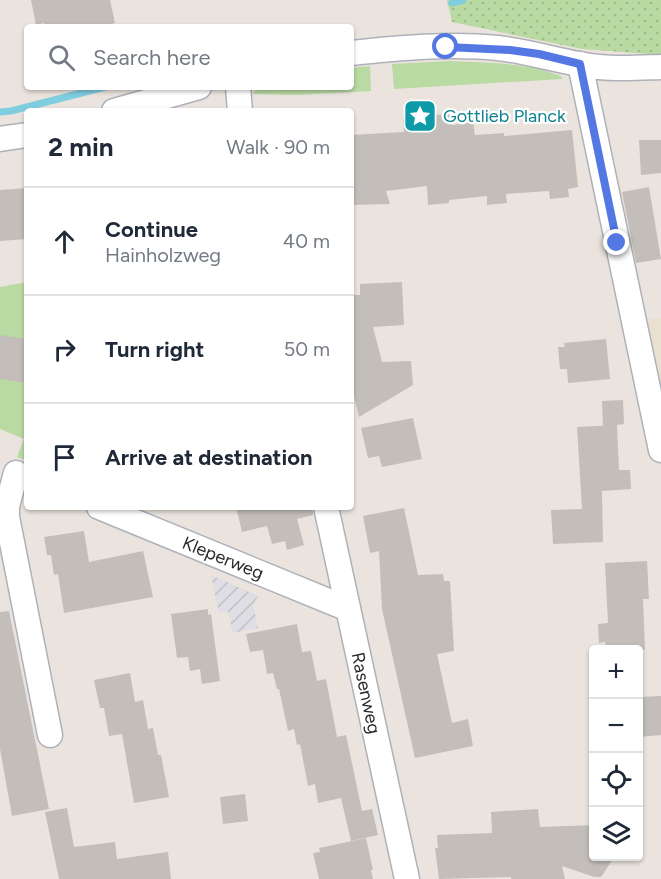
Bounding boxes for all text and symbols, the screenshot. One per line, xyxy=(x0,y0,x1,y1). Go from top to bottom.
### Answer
search box xyxy=(24,24,354,90)
route start xyxy=(432,33,458,59)
icon: search xyxy=(45,41,78,74)
text: Search here xyxy=(93,44,211,71)
place icon: Gottlieb Planck xyxy=(402,98,438,134)
place label: Gottlieb Planck xyxy=(443,105,566,127)
text: 2 min xyxy=(48,131,114,163)
text: Walk · 90 m xyxy=(226,135,330,159)
text: Continue xyxy=(105,216,198,243)
icon: ahead xyxy=(48,225,81,258)
text: 40 m xyxy=(283,229,330,253)
route end xyxy=(603,229,629,255)
text: Hainholzweg xyxy=(105,243,221,267)
icon: right xyxy=(48,333,81,366)
text: Turn right xyxy=(105,336,204,363)
text: 50 m xyxy=(284,337,330,361)
icon: arrive xyxy=(48,441,81,474)
text: Arrive at destination xyxy=(105,444,313,471)
street label: Kleperweg xyxy=(179,532,267,584)
map controls xyxy=(589,645,643,861)
button: + xyxy=(589,645,643,699)
street label: Rasenweg xyxy=(347,650,385,736)
button: − xyxy=(589,699,643,753)
button: locate xyxy=(589,753,643,807)
button: layers xyxy=(589,807,643,861)

